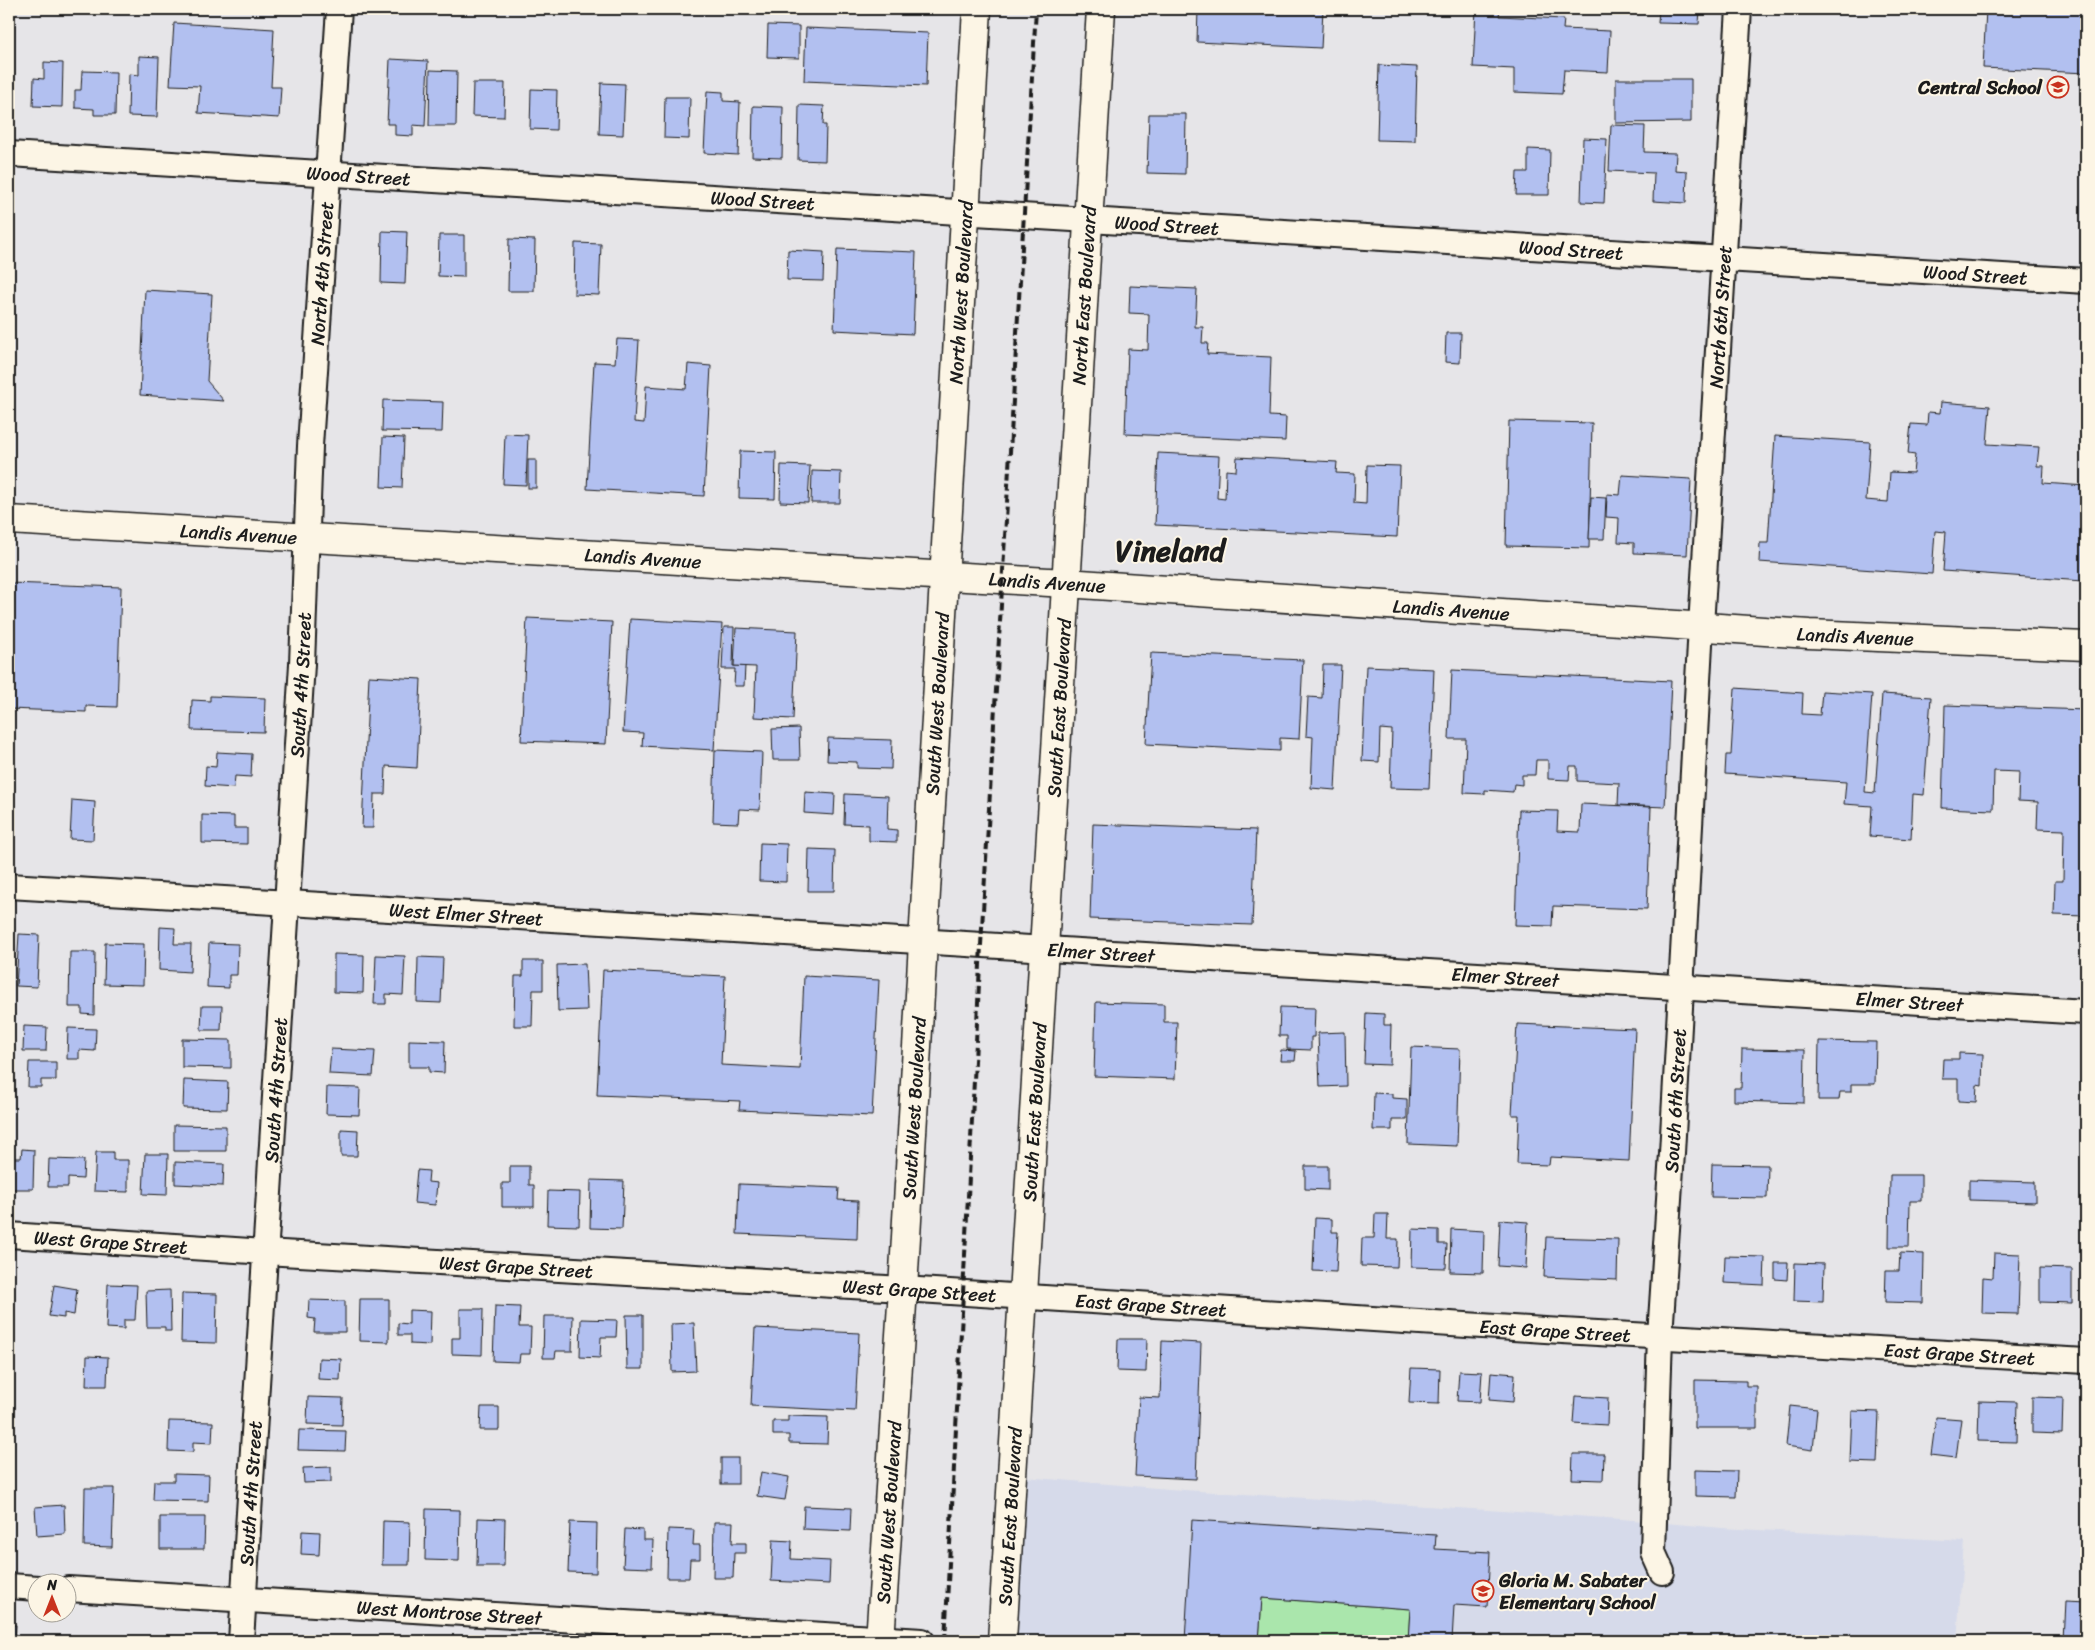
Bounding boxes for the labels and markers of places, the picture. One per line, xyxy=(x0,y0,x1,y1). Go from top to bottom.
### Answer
place label: Central School xyxy=(1917,71,2044,104)
school or university icon: Central School xyxy=(2046,75,2070,99)
place label: Gloria M. Sabater Elementary School xyxy=(1498,1564,1656,1619)
school or university icon: Gloria M. Sabater Elementary School xyxy=(1471,1579,1495,1603)

